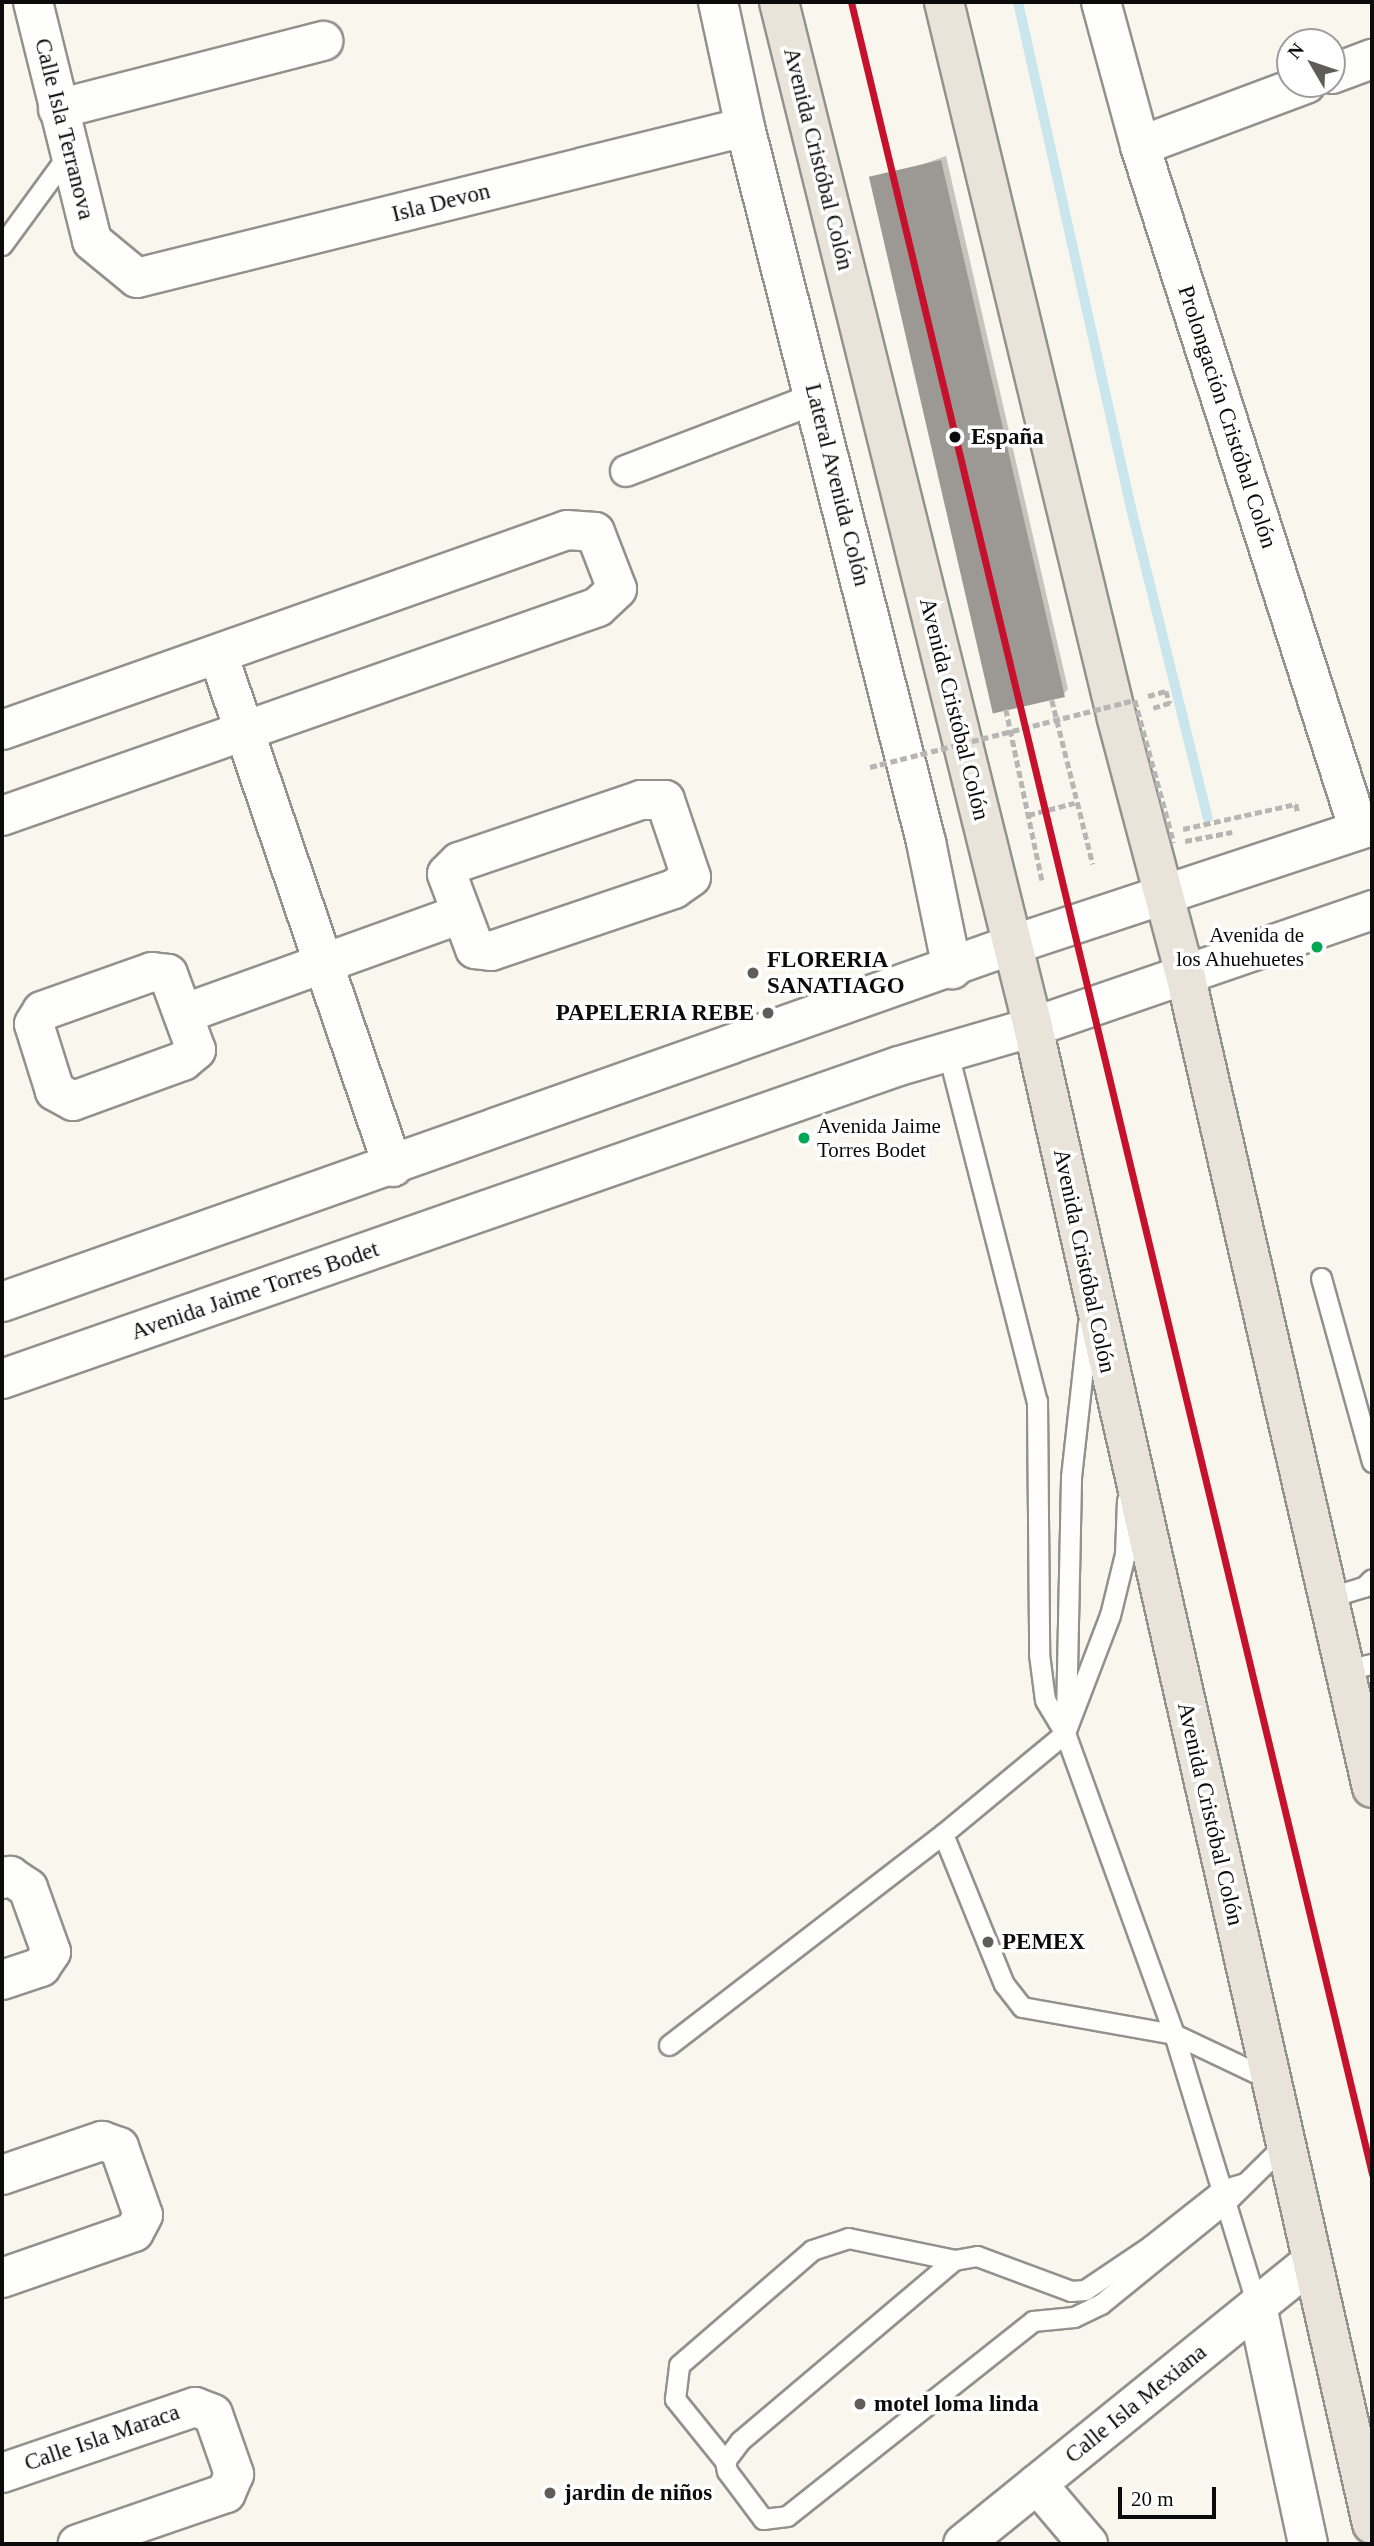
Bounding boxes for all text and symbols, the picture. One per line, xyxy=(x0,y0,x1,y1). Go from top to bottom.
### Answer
north arrow xyxy=(1276,28,1346,98)
street label: Calle Isla Terranova xyxy=(28,35,100,223)
text: N xyxy=(1283,39,1308,63)
street label: Avenida Cristóbal Colón xyxy=(777,45,859,273)
street label: Isla Devon xyxy=(389,177,493,229)
street label: Prolongación Cristóbal Colón xyxy=(1171,282,1283,552)
street label: Lateral Avenida Colón xyxy=(798,380,876,590)
place label: España xyxy=(971,423,1044,451)
marker: España xyxy=(945,427,965,447)
street label: Avenida Cristóbal Colón xyxy=(913,595,995,823)
place label: Avenida de los Ahuehuetes xyxy=(1175,922,1304,972)
marker: Avenida de los Ahuehuetes xyxy=(1310,940,1324,954)
place label: FLORERIA SANATIAGO xyxy=(767,946,905,1000)
marker: FLORERIA SANATIAGO xyxy=(745,965,761,981)
place label: PAPELERIA REBE xyxy=(554,999,754,1027)
marker: PAPELERIA REBE xyxy=(760,1005,776,1021)
place label: Avenida Jaime Torres Bodet xyxy=(817,1113,941,1163)
marker: Avenida Jaime Torres Bodet xyxy=(797,1131,811,1145)
street label: Avenida Cristóbal Colón xyxy=(1047,1146,1121,1376)
street label: Avenida Jaime Torres Bodet xyxy=(127,1236,383,1346)
street label: Avenida Cristóbal Colón xyxy=(1171,1700,1249,1928)
place label: PEMEX xyxy=(1002,1928,1085,1956)
marker: PEMEX xyxy=(980,1934,996,1950)
street label: Calle Isla Mexiana xyxy=(1060,2339,1212,2469)
place label: motel loma linda xyxy=(874,2390,1039,2418)
marker: motel loma linda xyxy=(852,2396,868,2412)
street label: Calle Isla Maraca xyxy=(21,2399,183,2477)
scale bar xyxy=(1122,2472,1220,2516)
place label: jardin de niños xyxy=(564,2479,712,2507)
marker: jardin de niños xyxy=(542,2485,558,2501)
text: 20 m xyxy=(1131,2487,1174,2511)

